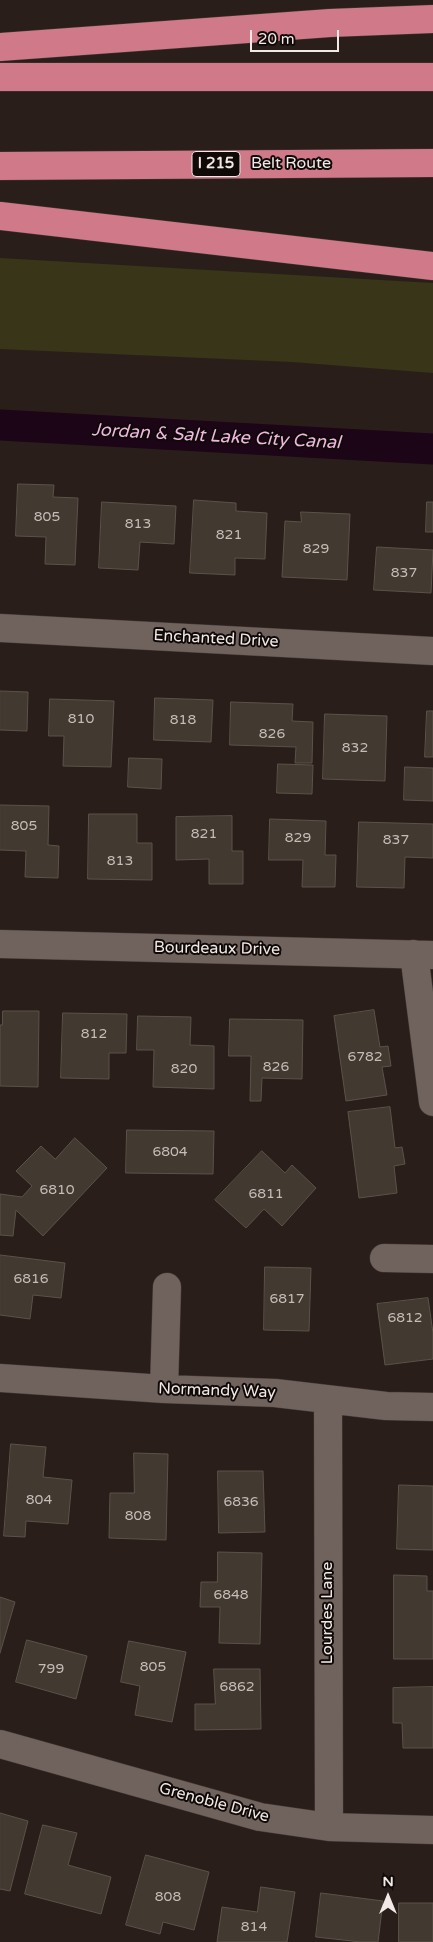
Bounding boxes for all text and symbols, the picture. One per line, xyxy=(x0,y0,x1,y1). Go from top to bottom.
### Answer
scale bar xyxy=(253,20,342,52)
text: 20 m xyxy=(258,30,295,48)
road number: I 215 xyxy=(192,152,240,176)
street label: Belt Route xyxy=(251,154,331,174)
water label: Jordan & Salt Lake City Canal xyxy=(91,420,341,454)
house number: 805 xyxy=(34,509,60,525)
house number: 813 xyxy=(125,516,151,532)
house number: 821 xyxy=(216,527,242,543)
house number: 829 xyxy=(303,541,329,557)
house number: 837 xyxy=(391,565,417,581)
street label: Enchanted Drive xyxy=(153,626,279,652)
house number: 810 xyxy=(68,711,94,727)
house number: 818 xyxy=(170,712,196,728)
house number: 826 xyxy=(259,726,285,742)
house number: 832 xyxy=(342,740,368,756)
house number: 805 xyxy=(11,818,37,834)
house number: 821 xyxy=(191,826,217,842)
house number: 829 xyxy=(285,830,311,846)
house number: 837 xyxy=(383,832,409,848)
house number: 813 xyxy=(107,853,133,869)
street label: Bourdeaux Drive xyxy=(154,938,280,960)
house number: 812 xyxy=(81,1026,107,1042)
house number: 6782 xyxy=(347,1049,383,1065)
house number: 826 xyxy=(263,1059,289,1075)
house number: 820 xyxy=(171,1061,197,1077)
house number: 6804 xyxy=(152,1144,188,1160)
house number: 6810 xyxy=(39,1182,75,1198)
house number: 6811 xyxy=(248,1186,284,1202)
house number: 6816 xyxy=(13,1271,49,1287)
house number: 6817 xyxy=(269,1291,305,1307)
house number: 6812 xyxy=(387,1310,423,1326)
street label: Normandy Way xyxy=(158,1379,276,1403)
house number: 804 xyxy=(26,1492,52,1508)
house number: 6836 xyxy=(223,1494,259,1510)
house number: 808 xyxy=(125,1508,151,1524)
street label: Lourdes Lane xyxy=(318,1562,338,1664)
house number: 6848 xyxy=(213,1587,249,1603)
house number: 805 xyxy=(140,1659,166,1675)
house number: 799 xyxy=(38,1661,64,1677)
house number: 6862 xyxy=(219,1679,255,1695)
street label: Grenoble Drive xyxy=(157,1779,271,1827)
north arrow xyxy=(363,1872,413,1922)
text: N xyxy=(382,1873,394,1890)
house number: 808 xyxy=(155,1889,181,1905)
house number: 814 xyxy=(241,1919,267,1935)

